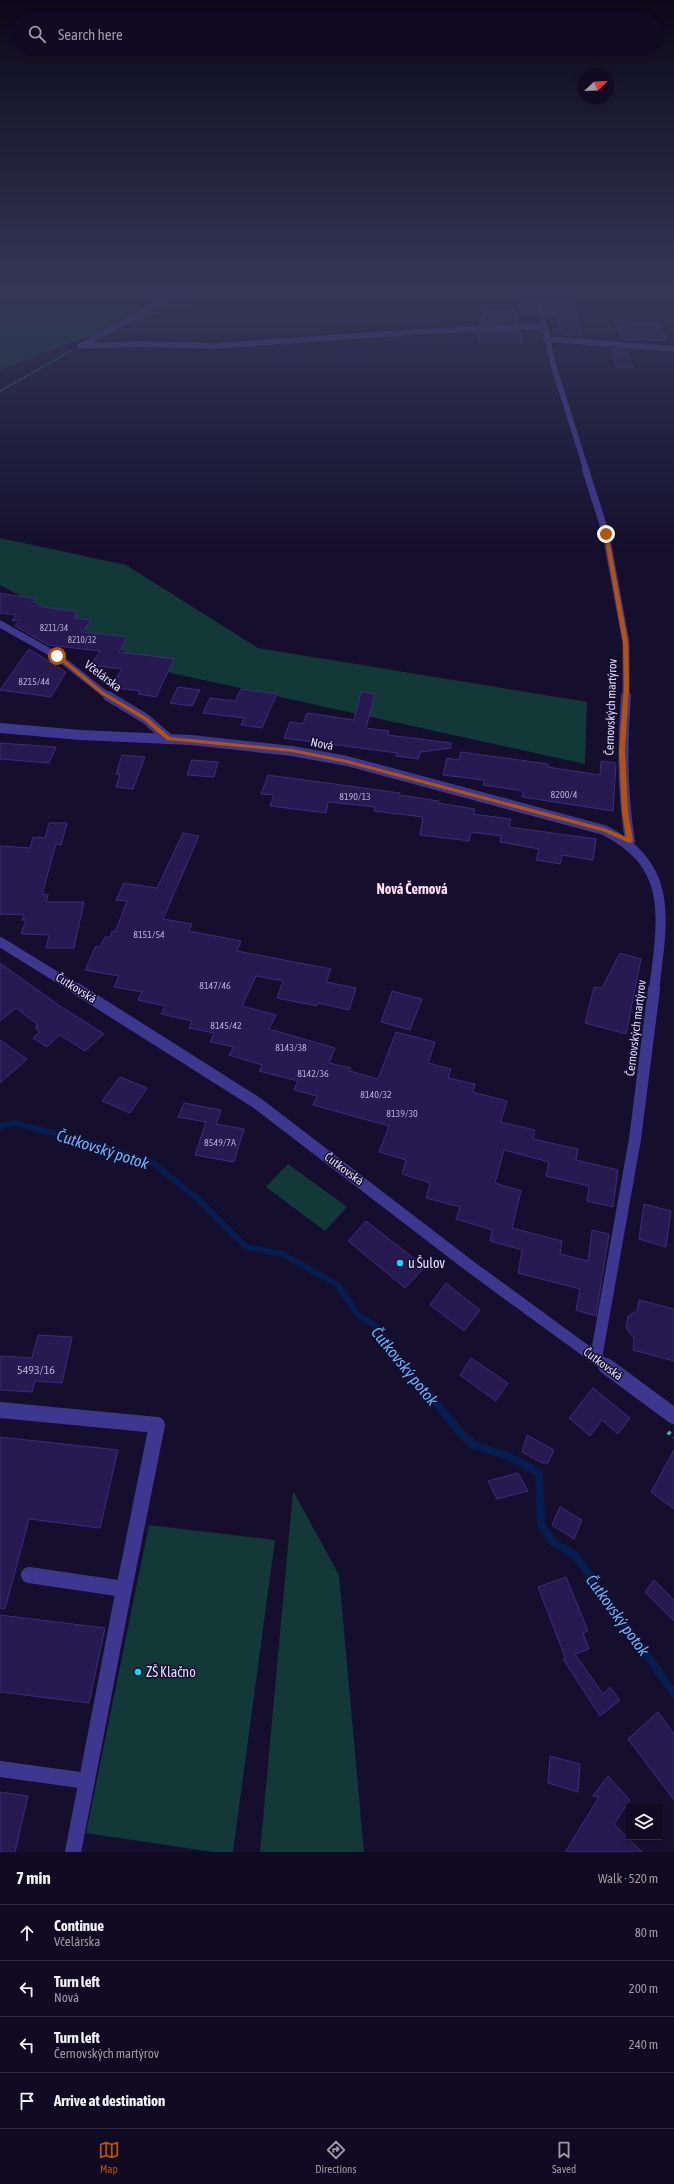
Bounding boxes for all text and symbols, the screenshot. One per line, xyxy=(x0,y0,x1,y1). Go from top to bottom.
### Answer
search box xyxy=(12,12,662,56)
icon: search xyxy=(26,23,48,45)
text: Search here xyxy=(58,26,123,43)
north arrow xyxy=(578,68,614,104)
route end xyxy=(597,525,615,543)
house number: 8211/34 xyxy=(40,623,68,633)
house number: 8210/32 xyxy=(68,635,96,645)
route start xyxy=(48,647,66,665)
street label: Včelárska xyxy=(82,658,124,694)
street label: Černovských martýrov xyxy=(602,658,620,756)
house number: 8215/44 xyxy=(18,676,50,687)
street label: Nová xyxy=(309,735,335,753)
house number: 8200/4 xyxy=(551,789,578,800)
house number: 8190/13 xyxy=(339,791,371,802)
district label: Nová Černová xyxy=(377,880,448,897)
house number: 8151/54 xyxy=(133,929,165,940)
street label: Čutkovská xyxy=(53,970,99,1006)
street label: Černovských martýrov xyxy=(623,979,649,1077)
house number: 8147/46 xyxy=(199,980,231,991)
house number: 8145/42 xyxy=(210,1020,242,1031)
house number: 8143/38 xyxy=(275,1042,307,1053)
house number: 8142/36 xyxy=(297,1068,329,1079)
house number: 8140/32 xyxy=(360,1089,392,1100)
house number: 8139/30 xyxy=(386,1108,418,1119)
water label: Čutkovský potok xyxy=(54,1126,152,1174)
house number: 8549/7A xyxy=(204,1137,236,1148)
street label: Čutkovská xyxy=(322,1150,366,1188)
place label: u Šulov xyxy=(408,1255,445,1271)
marker: u Šulov xyxy=(395,1258,405,1268)
water label: Čutkovský potok xyxy=(367,1323,443,1410)
street label: Čutkovská xyxy=(581,1345,625,1383)
house number: 5493/16 xyxy=(17,1363,55,1377)
water label: Čutkovský potok xyxy=(582,1571,654,1660)
place label: ZŠ Klačno xyxy=(146,1664,196,1680)
marker: ZŠ Klačno xyxy=(133,1667,143,1677)
map controls xyxy=(626,1804,662,1840)
button: layers xyxy=(626,1804,662,1840)
text: 7 min xyxy=(16,1868,51,1888)
text: Walk · 520 m xyxy=(598,1871,658,1886)
text: Continue xyxy=(54,1917,104,1934)
icon: ahead xyxy=(16,1922,38,1944)
text: 80 m xyxy=(635,1925,658,1940)
text: Včelárska xyxy=(54,1934,100,1949)
text: Turn left xyxy=(54,1973,100,1990)
icon: left xyxy=(16,1978,38,2000)
text: 200 m xyxy=(629,1981,658,1996)
text: Nová xyxy=(54,1990,79,2005)
text: Turn left xyxy=(54,2029,100,2046)
icon: left xyxy=(16,2034,38,2056)
text: 240 m xyxy=(629,2037,658,2052)
text: Černovských martýrov xyxy=(54,2046,159,2061)
icon: arrive xyxy=(16,2090,38,2112)
text: Arrive at destination xyxy=(54,2092,165,2109)
tab: Map xyxy=(98,2139,120,2175)
tab: Directions xyxy=(315,2139,356,2175)
tab: Saved xyxy=(552,2139,576,2175)

